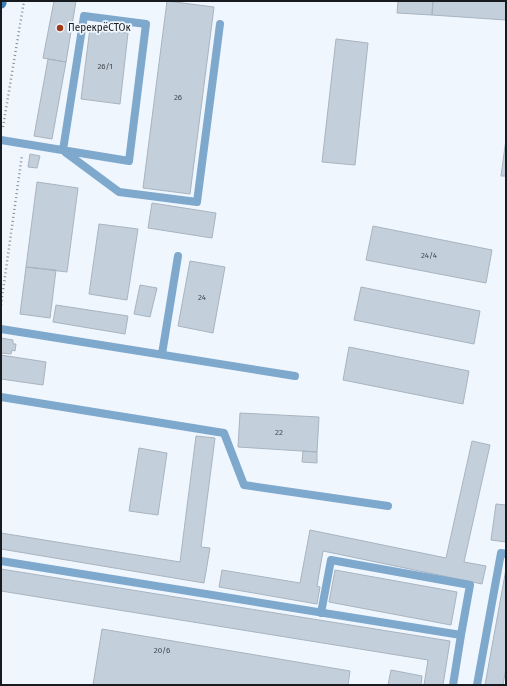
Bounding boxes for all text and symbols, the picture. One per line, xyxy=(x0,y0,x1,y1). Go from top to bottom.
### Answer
place label: ПерекрёСТОк xyxy=(68,21,131,34)
marker: ПерекрёСТОк xyxy=(55,23,65,33)
house number: 26/1 xyxy=(97,62,113,71)
house number: 26 xyxy=(174,93,182,102)
house number: 24/4 xyxy=(421,251,438,260)
house number: 24 xyxy=(198,293,207,302)
house number: 22 xyxy=(275,428,283,437)
house number: 20/6 xyxy=(154,646,170,655)

